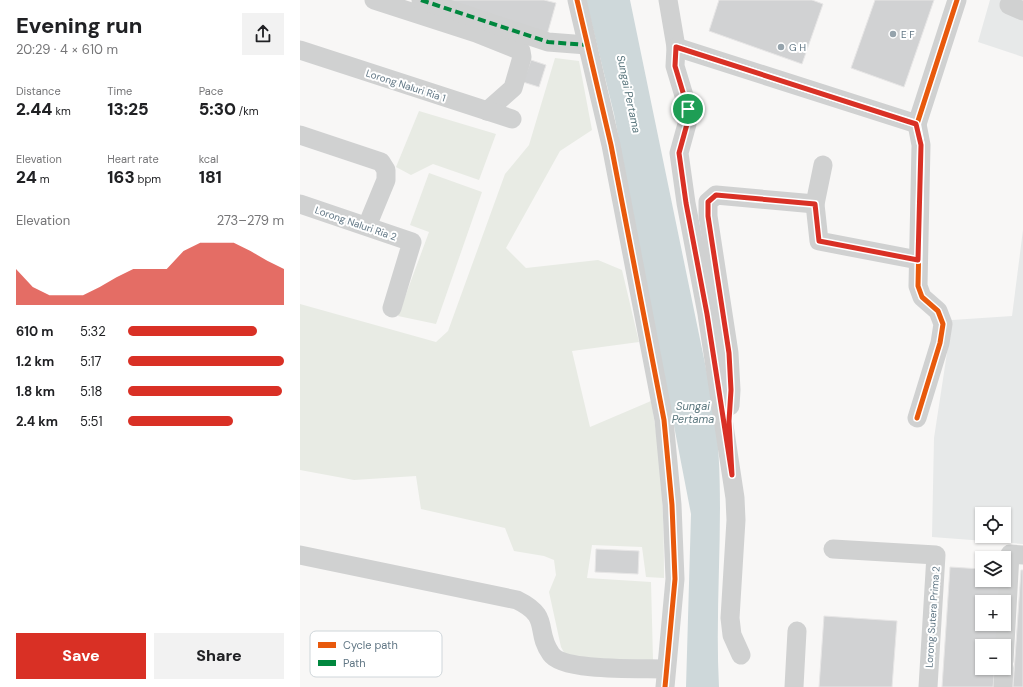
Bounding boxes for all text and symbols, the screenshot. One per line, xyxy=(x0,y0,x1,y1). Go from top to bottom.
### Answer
text: Evening run xyxy=(16,11,142,40)
button: share xyxy=(242,13,284,55)
place label: E F xyxy=(901,28,915,41)
marker: E F xyxy=(888,29,898,39)
text: 20:29 · 4 × 610 m xyxy=(16,41,118,58)
place label: G H xyxy=(789,41,806,54)
marker: G H xyxy=(776,42,786,52)
water label: Sungai Pertama xyxy=(614,54,644,134)
street label: Lorong Naluri Ria 1 xyxy=(364,66,447,104)
text: Distance xyxy=(16,84,61,98)
text: Time xyxy=(107,84,132,98)
text: Pace xyxy=(199,84,223,98)
pin xyxy=(671,92,705,126)
text: 2.44 xyxy=(16,98,52,120)
text: 13:25 xyxy=(107,98,149,120)
text: 5:30 xyxy=(199,98,236,120)
icon: arrive xyxy=(677,98,699,120)
text: km xyxy=(52,104,71,118)
text: /km xyxy=(236,104,259,118)
text: Elevation xyxy=(16,152,62,166)
text: Heart rate xyxy=(107,152,159,166)
text: kcal xyxy=(199,152,219,166)
text: 24 xyxy=(16,166,37,188)
text: 163 xyxy=(107,166,135,188)
text: 181 xyxy=(199,166,222,188)
text: m xyxy=(37,172,50,186)
text: bpm xyxy=(135,172,161,186)
street label: Lorong Naluri Ria 2 xyxy=(313,203,399,244)
text: Elevation xyxy=(16,212,70,229)
text: 273–279 m xyxy=(217,212,284,229)
text: 610 m xyxy=(16,323,53,340)
text: 5:32 xyxy=(80,323,106,340)
text: 1.2 km xyxy=(16,353,54,370)
text: 5:17 xyxy=(80,353,102,370)
text: 1.8 km xyxy=(16,383,55,400)
text: 5:18 xyxy=(80,383,103,400)
water label: Sungai Pertama xyxy=(672,399,714,426)
text: 2.4 km xyxy=(16,413,58,430)
text: 5:51 xyxy=(80,413,103,430)
map controls xyxy=(975,507,1011,675)
button: locate xyxy=(975,507,1011,543)
button: layers xyxy=(975,551,1011,587)
street label: Lorong Sutera Prima 2 xyxy=(922,566,943,668)
button: + xyxy=(975,595,1011,631)
legend xyxy=(310,631,442,677)
button: Save xyxy=(16,633,146,679)
button: Share xyxy=(154,633,284,679)
text: Cycle path xyxy=(343,638,398,652)
button: − xyxy=(975,639,1011,675)
text: Path xyxy=(343,656,366,670)

